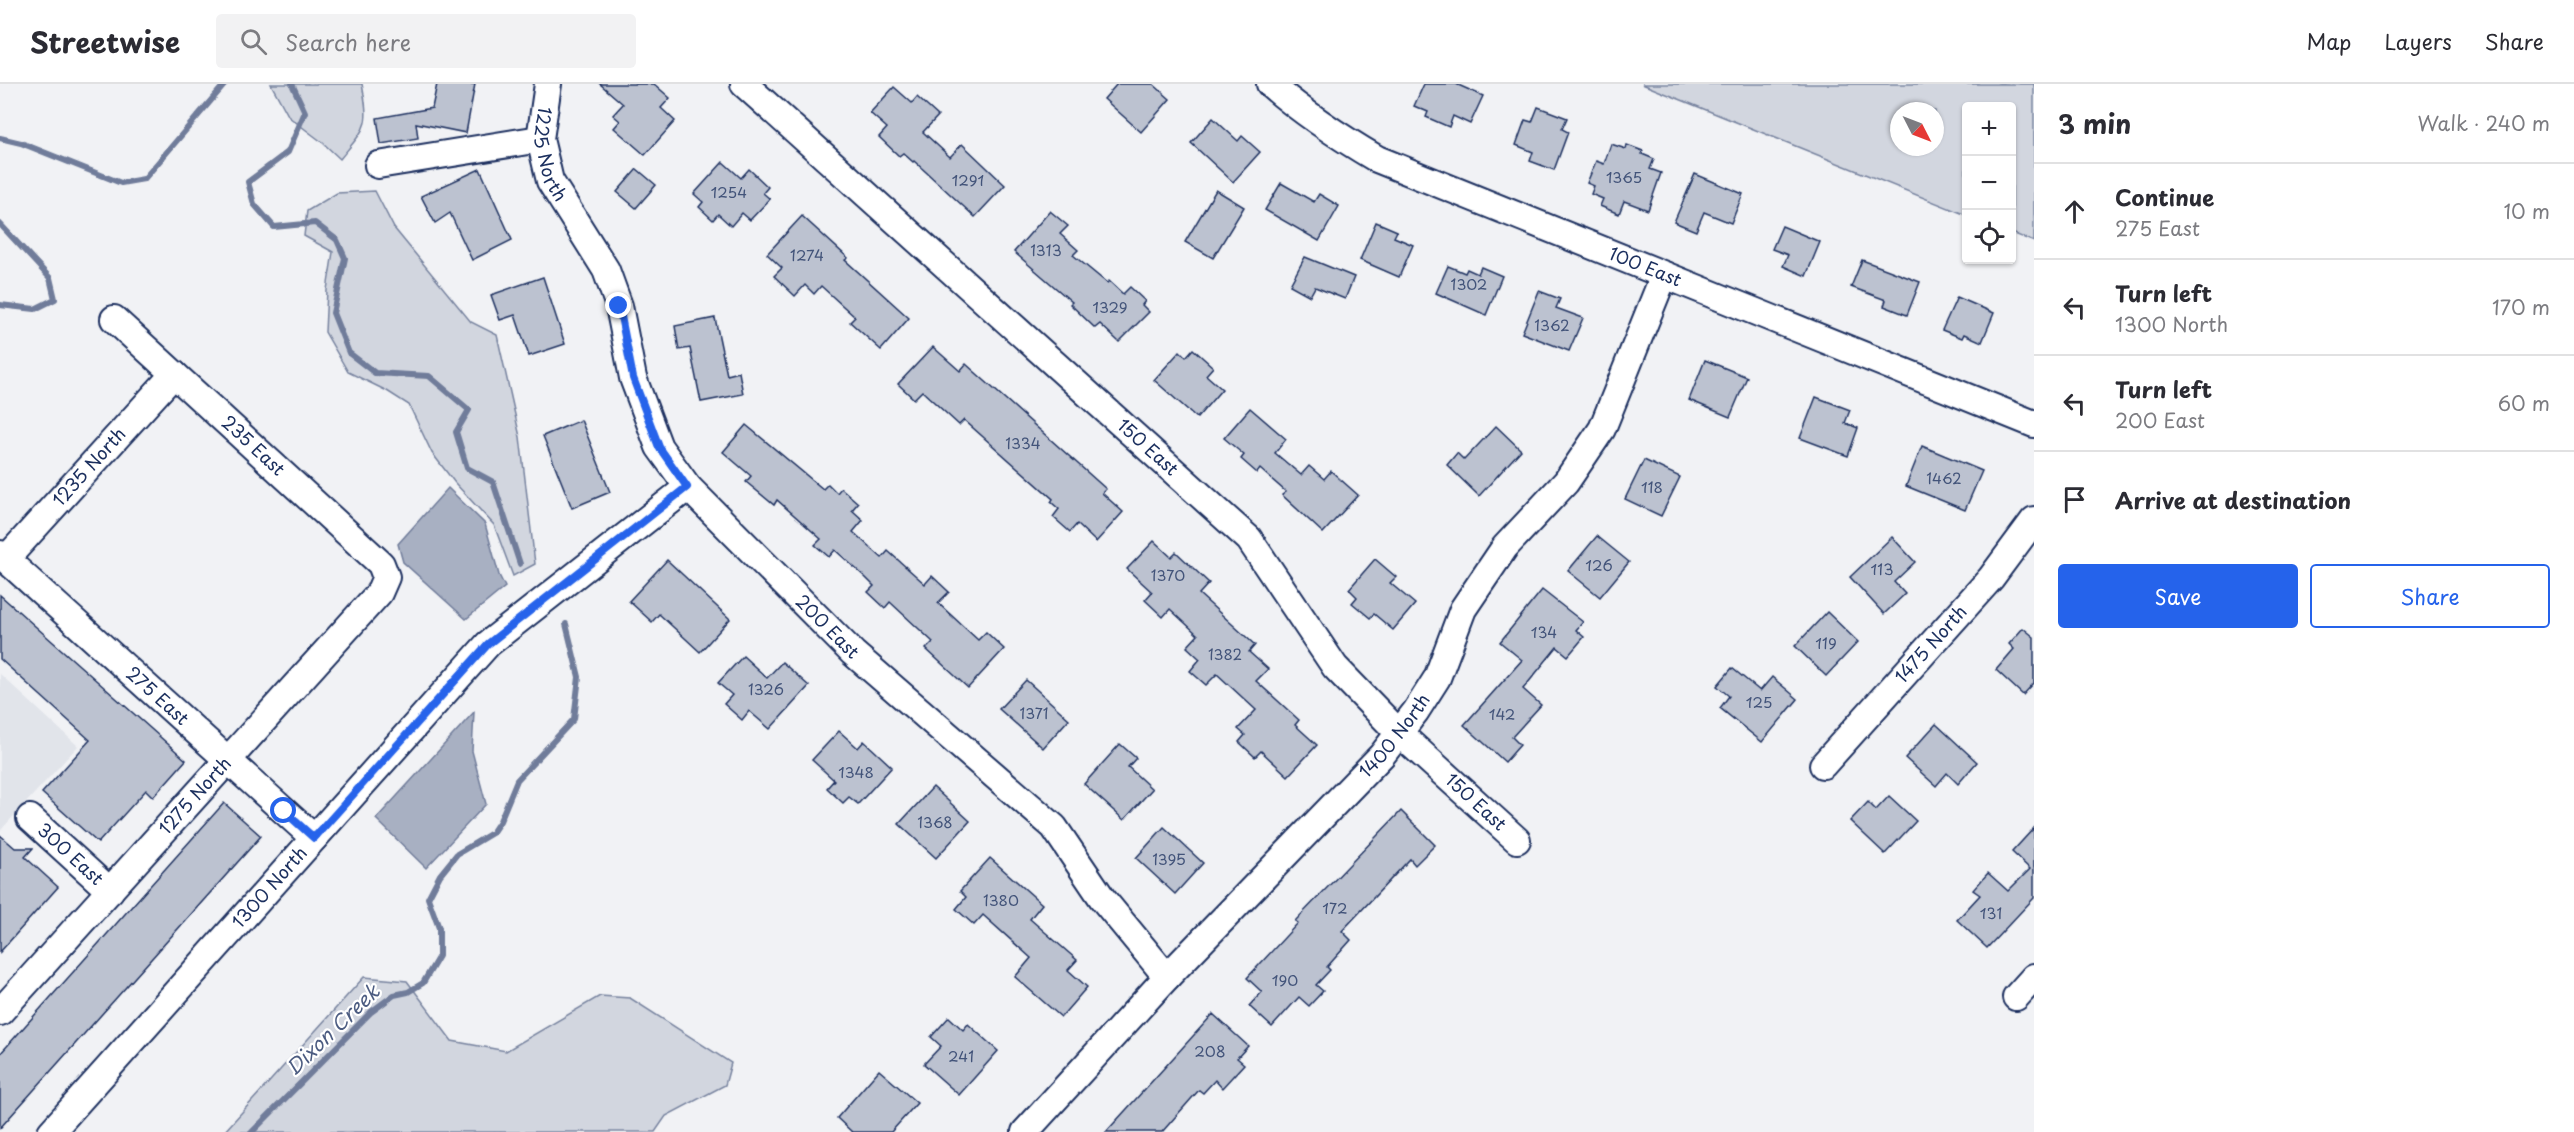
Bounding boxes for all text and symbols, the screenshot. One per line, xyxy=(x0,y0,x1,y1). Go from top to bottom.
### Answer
search box xyxy=(216,14,636,68)
text: Streetwise xyxy=(30,20,180,63)
icon: search xyxy=(237,25,270,58)
text: Search here xyxy=(285,25,411,58)
text: Map xyxy=(2307,25,2351,57)
text: Layers xyxy=(2384,25,2452,57)
text: Share xyxy=(2485,25,2544,57)
north arrow xyxy=(1890,102,1944,156)
map controls xyxy=(1962,102,2016,264)
button: + xyxy=(1962,102,2016,156)
text: 3 min xyxy=(2058,104,2131,143)
street label: 1225 North xyxy=(528,105,575,206)
text: Walk · 240 m xyxy=(2417,108,2550,138)
button: − xyxy=(1962,156,2016,210)
house number: 1365 xyxy=(1606,165,1642,188)
house number: 1291 xyxy=(952,168,984,191)
house number: 1254 xyxy=(711,180,747,203)
text: Continue xyxy=(2115,180,2214,213)
icon: ahead xyxy=(2058,195,2091,228)
text: 10 m xyxy=(2503,196,2550,226)
button: locate xyxy=(1962,210,2016,264)
text: 275 East xyxy=(2115,213,2200,243)
house number: 1313 xyxy=(1030,238,1062,261)
street label: 100 East xyxy=(1605,239,1686,293)
house number: 1274 xyxy=(790,243,824,266)
house number: 1302 xyxy=(1451,272,1487,295)
text: Turn left xyxy=(2115,276,2212,309)
icon: left xyxy=(2058,291,2091,324)
route end xyxy=(605,292,631,318)
text: 170 m xyxy=(2492,292,2550,322)
house number: 1329 xyxy=(1092,295,1128,318)
text: 1300 North xyxy=(2115,309,2228,339)
house number: 1362 xyxy=(1534,313,1570,336)
text: Turn left xyxy=(2115,372,2212,405)
icon: left xyxy=(2058,387,2091,420)
text: 60 m xyxy=(2498,388,2550,418)
text: 200 East xyxy=(2115,405,2205,435)
street label: 235 East xyxy=(216,408,292,481)
street label: 150 East xyxy=(1112,411,1185,481)
street label: 1235 North xyxy=(45,421,131,512)
house number: 1334 xyxy=(1005,431,1041,454)
house number: 1462 xyxy=(1926,466,1962,489)
house number: 118 xyxy=(1641,475,1663,498)
icon: arrive xyxy=(2058,483,2091,516)
text: Arrive at destination xyxy=(2115,483,2351,516)
house number: 126 xyxy=(1585,553,1613,576)
house number: 113 xyxy=(1871,557,1893,580)
house number: 1370 xyxy=(1151,563,1185,586)
button: Save xyxy=(2058,564,2298,628)
button: Share xyxy=(2310,564,2550,628)
street label: 200 East xyxy=(790,588,866,665)
street label: 1475 North xyxy=(1888,598,1973,688)
house number: 134 xyxy=(1531,620,1557,643)
house number: 119 xyxy=(1815,631,1837,654)
house number: 1382 xyxy=(1208,642,1242,665)
street label: 275 East xyxy=(121,659,196,731)
house number: 1326 xyxy=(748,677,784,700)
street label: 1400 North xyxy=(1352,688,1436,783)
house number: 125 xyxy=(1746,690,1772,713)
house number: 1371 xyxy=(1020,701,1048,724)
house number: 142 xyxy=(1489,702,1515,725)
street label: 1275 North xyxy=(151,750,237,840)
house number: 1348 xyxy=(838,760,874,783)
street label: 150 East xyxy=(1440,766,1513,836)
route start xyxy=(270,797,296,823)
house number: 1368 xyxy=(917,810,953,833)
street label: 300 East xyxy=(32,816,110,891)
street label: 1300 North xyxy=(225,840,313,934)
house number: 1395 xyxy=(1152,847,1186,870)
house number: 1380 xyxy=(983,888,1019,911)
house number: 172 xyxy=(1322,896,1348,919)
house number: 131 xyxy=(1980,901,2002,924)
house number: 190 xyxy=(1272,968,1298,991)
water label: Dixon Creek xyxy=(279,976,387,1082)
house number: 208 xyxy=(1194,1039,1226,1062)
house number: 241 xyxy=(948,1044,974,1067)

